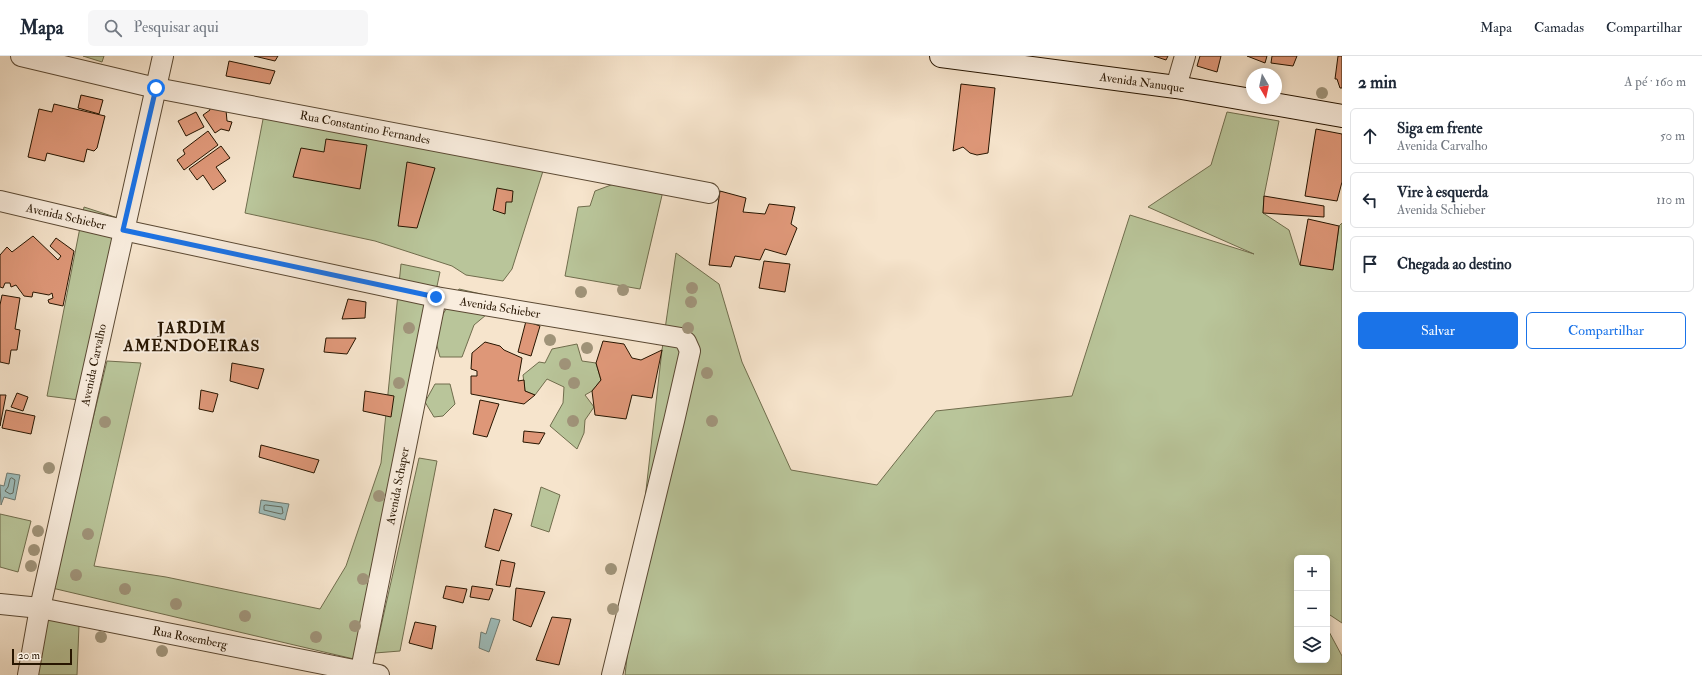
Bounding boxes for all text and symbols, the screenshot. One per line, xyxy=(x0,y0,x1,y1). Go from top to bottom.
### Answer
search box xyxy=(88,10,368,46)
text: Mapa xyxy=(20,16,64,40)
icon: search xyxy=(102,17,124,39)
text: Pesquisar aqui xyxy=(134,18,219,37)
text: Mapa xyxy=(1480,19,1512,36)
text: Camadas xyxy=(1534,19,1584,36)
text: Compartilhar xyxy=(1606,19,1682,36)
north arrow xyxy=(1246,68,1282,104)
street label: Avenida Nanuque xyxy=(1098,70,1185,96)
text: 2 min xyxy=(1358,72,1397,93)
text: A pé · 160 m xyxy=(1624,74,1686,90)
route start xyxy=(147,79,165,97)
street label: Rua Constantino Fernandes xyxy=(299,108,431,148)
text: Siga em frente xyxy=(1397,119,1483,138)
icon: ahead xyxy=(1359,125,1381,147)
text: 50 m xyxy=(1660,128,1685,144)
text: Avenida Carvalho xyxy=(1397,138,1488,154)
text: Vire à esquerda xyxy=(1397,183,1488,202)
icon: left xyxy=(1359,189,1381,211)
text: 110 m xyxy=(1656,192,1685,208)
street label: Avenida Schieber xyxy=(24,200,108,234)
text: Avenida Schieber xyxy=(1397,202,1485,218)
icon: arrive xyxy=(1359,253,1381,275)
text: Chegada ao destino xyxy=(1397,255,1512,274)
route end xyxy=(427,288,445,306)
street label: Avenida Schieber xyxy=(458,294,542,322)
button: Salvar xyxy=(1358,312,1518,349)
button: Compartilhar xyxy=(1526,312,1686,349)
district label: JARDIM AMENDOEIRAS xyxy=(123,318,260,356)
street label: Avenida Carvalho xyxy=(78,322,110,408)
street label: Avenida Schaper xyxy=(383,446,413,527)
map controls xyxy=(1294,555,1330,663)
button: + xyxy=(1294,555,1330,591)
button: − xyxy=(1294,591,1330,627)
street label: Rua Rosemberg xyxy=(151,623,230,653)
button: layers xyxy=(1294,627,1330,663)
scale bar xyxy=(12,647,72,666)
text: 20 m xyxy=(18,649,40,662)

